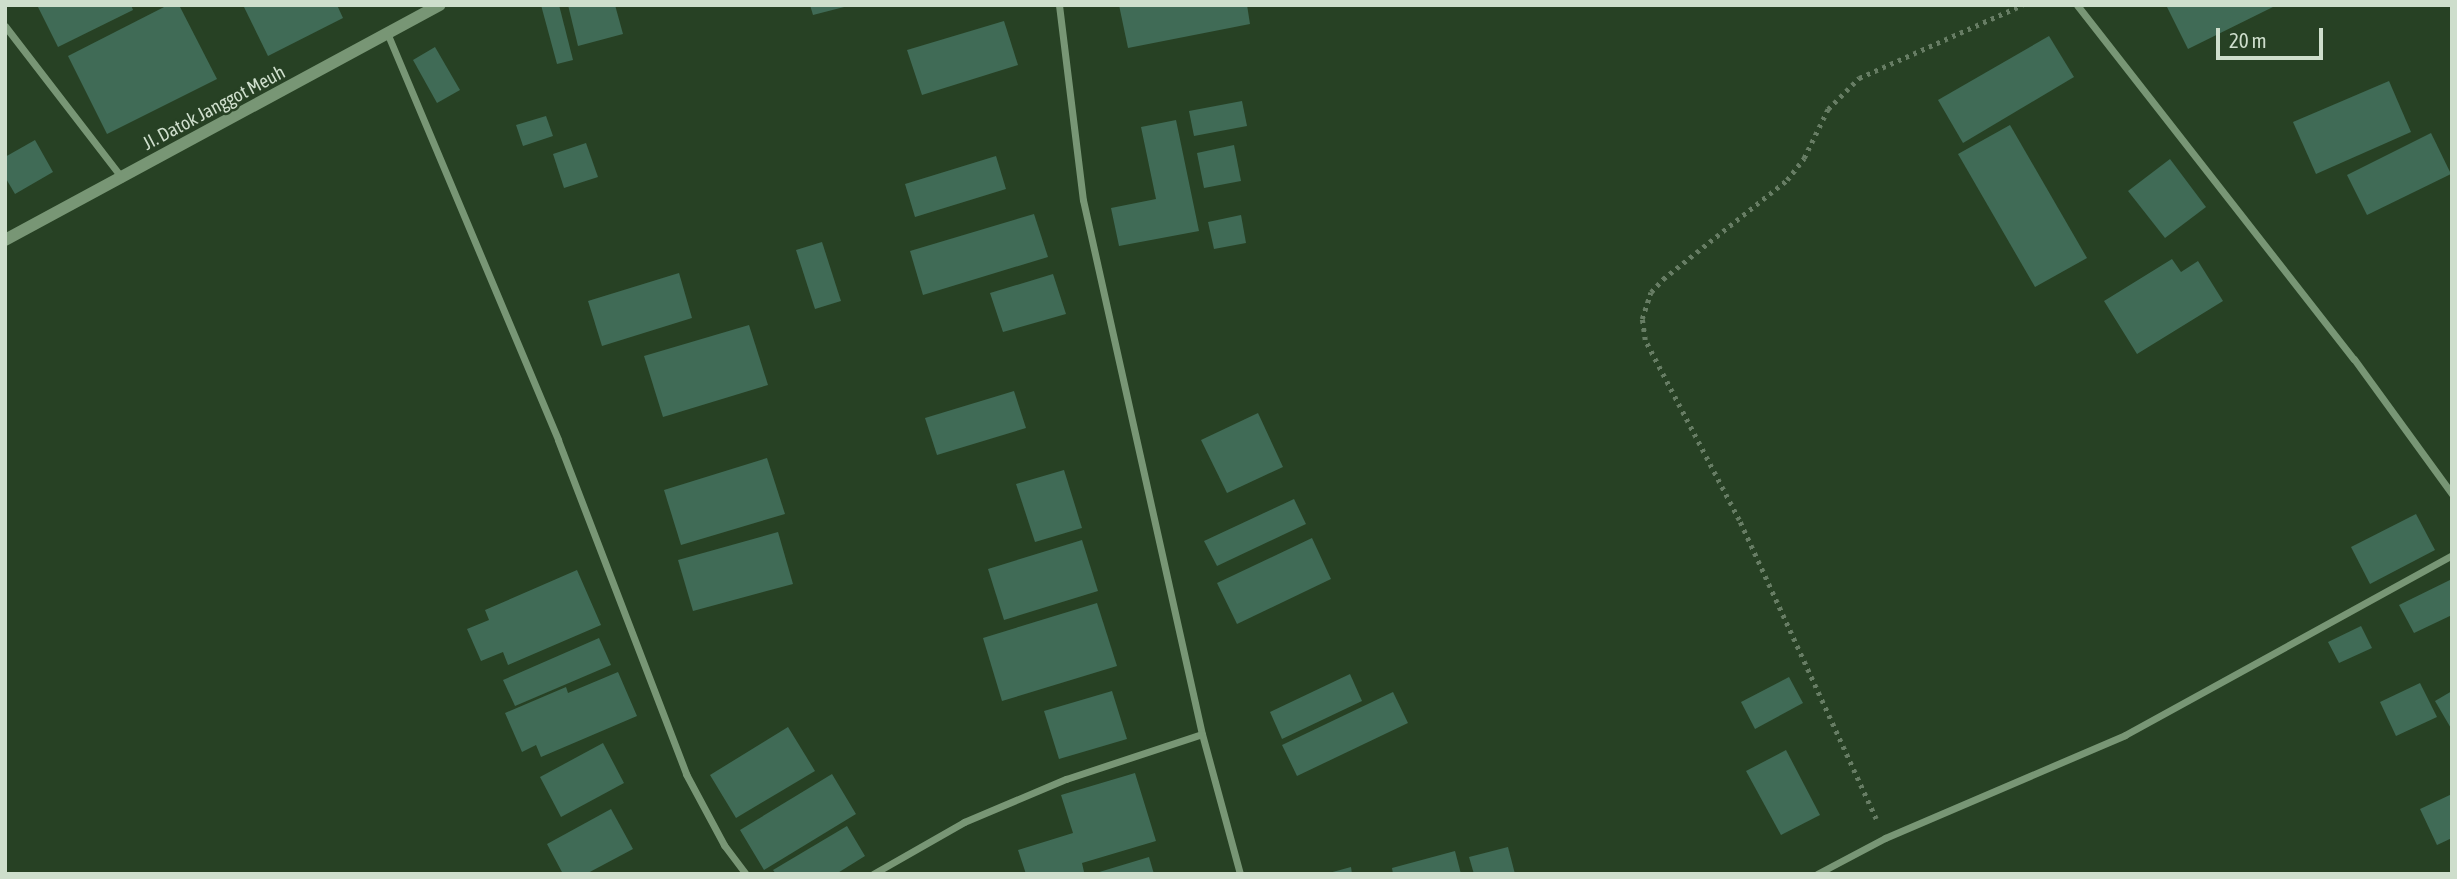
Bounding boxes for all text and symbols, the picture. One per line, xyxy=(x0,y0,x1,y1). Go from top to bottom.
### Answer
scale bar xyxy=(2219,14,2326,58)
text: 20 m xyxy=(2229,28,2267,52)
street label: JI. Datok Janggot Meuh xyxy=(139,61,289,155)

